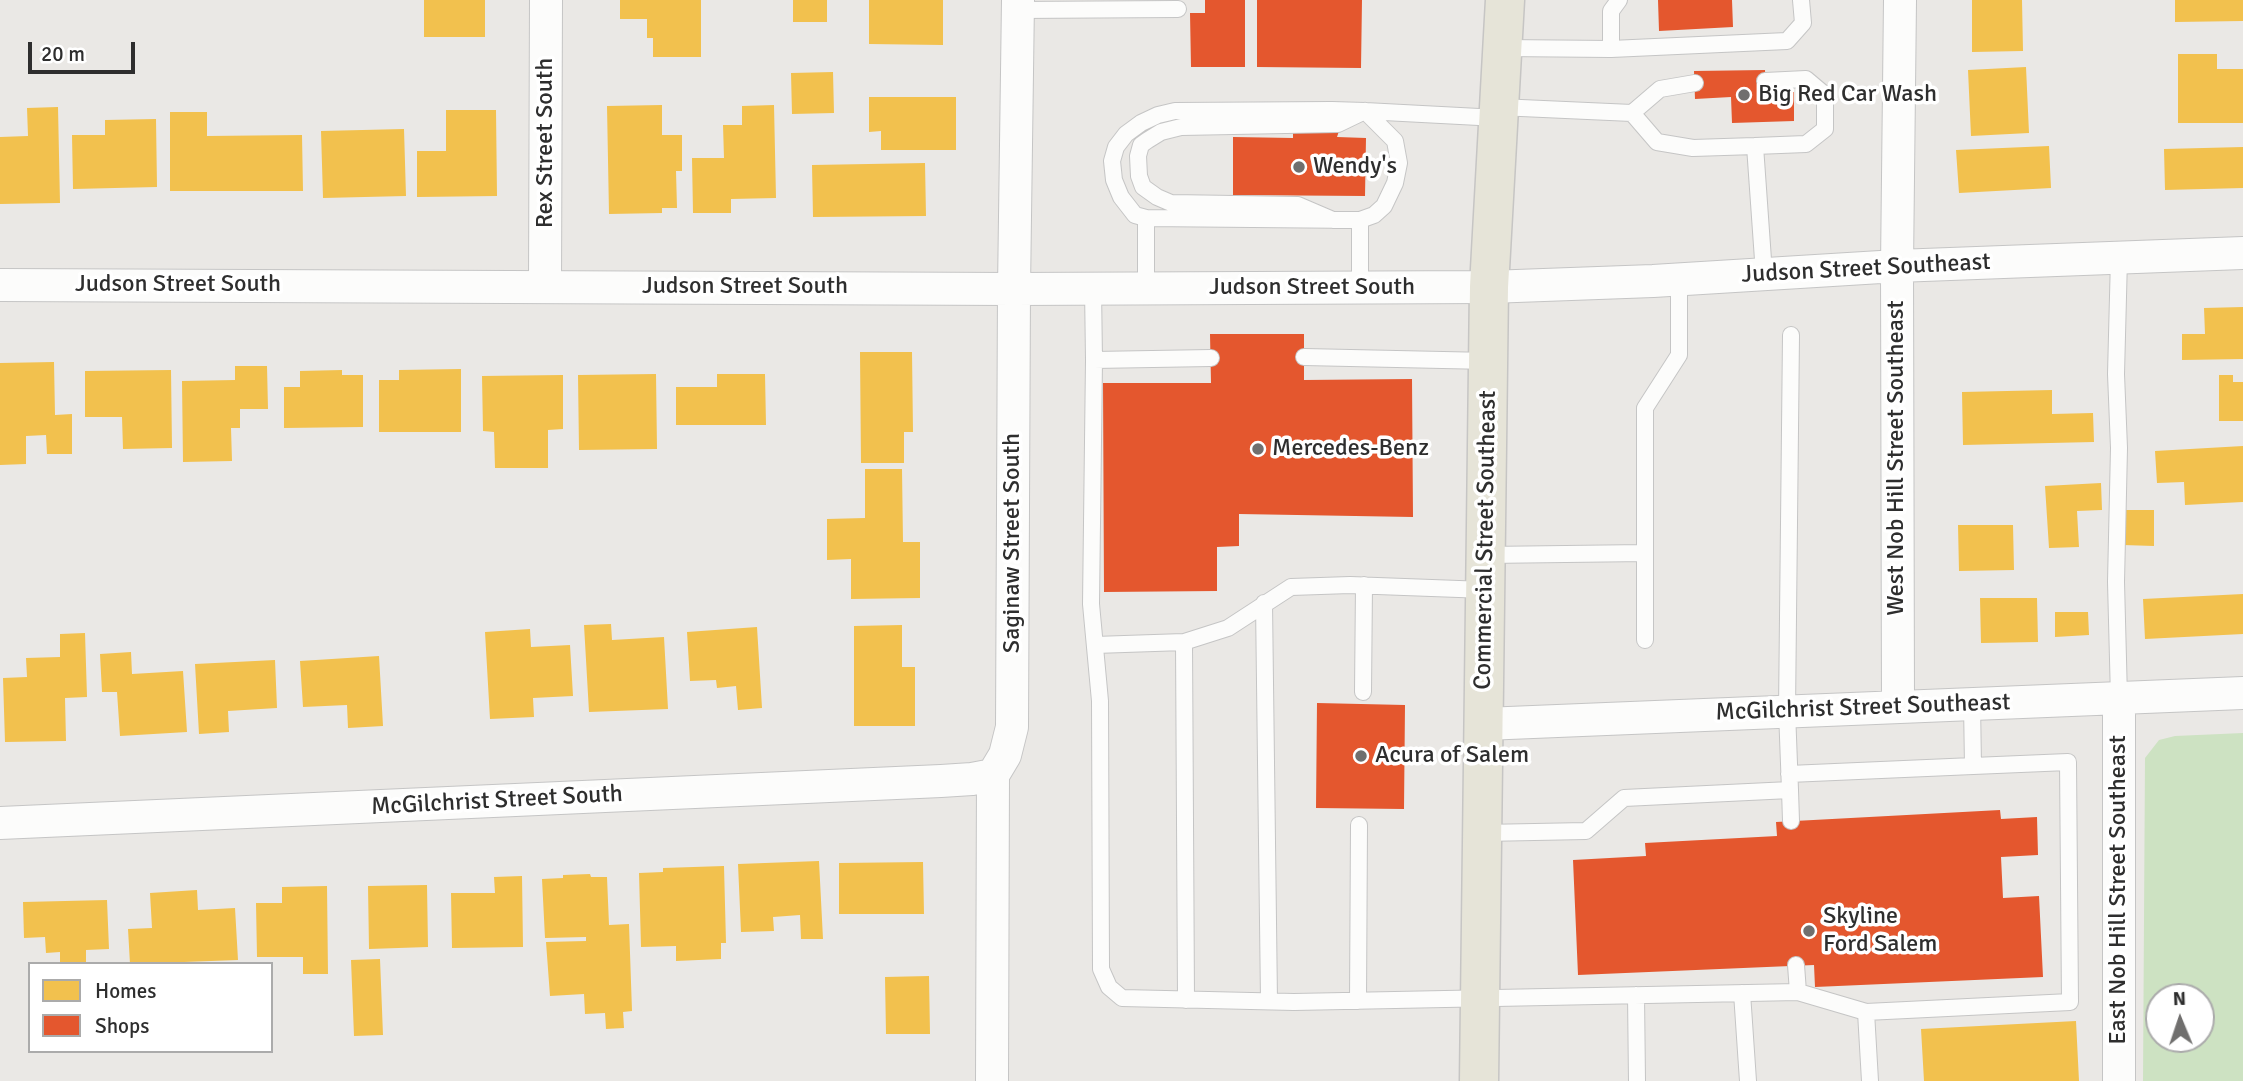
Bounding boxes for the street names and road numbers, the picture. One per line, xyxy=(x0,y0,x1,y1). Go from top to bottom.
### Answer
street label: Rex Street South xyxy=(532,58,560,228)
street label: Judson Street Southeast xyxy=(1741,248,1991,290)
street label: Judson Street South xyxy=(75,271,281,299)
street label: Judson Street South xyxy=(642,273,848,301)
street label: Judson Street South xyxy=(1209,274,1415,302)
street label: West Nob Hill Street Southeast xyxy=(1883,300,1911,616)
street label: Commercial Street Southeast xyxy=(1469,390,1503,690)
street label: Saginaw Street South xyxy=(999,433,1027,653)
street label: McGilchrist Street Southeast xyxy=(1715,688,2011,728)
street label: East Nob Hill Street Southeast xyxy=(2105,735,2133,1045)
street label: McGilchrist Street South xyxy=(370,780,624,822)

